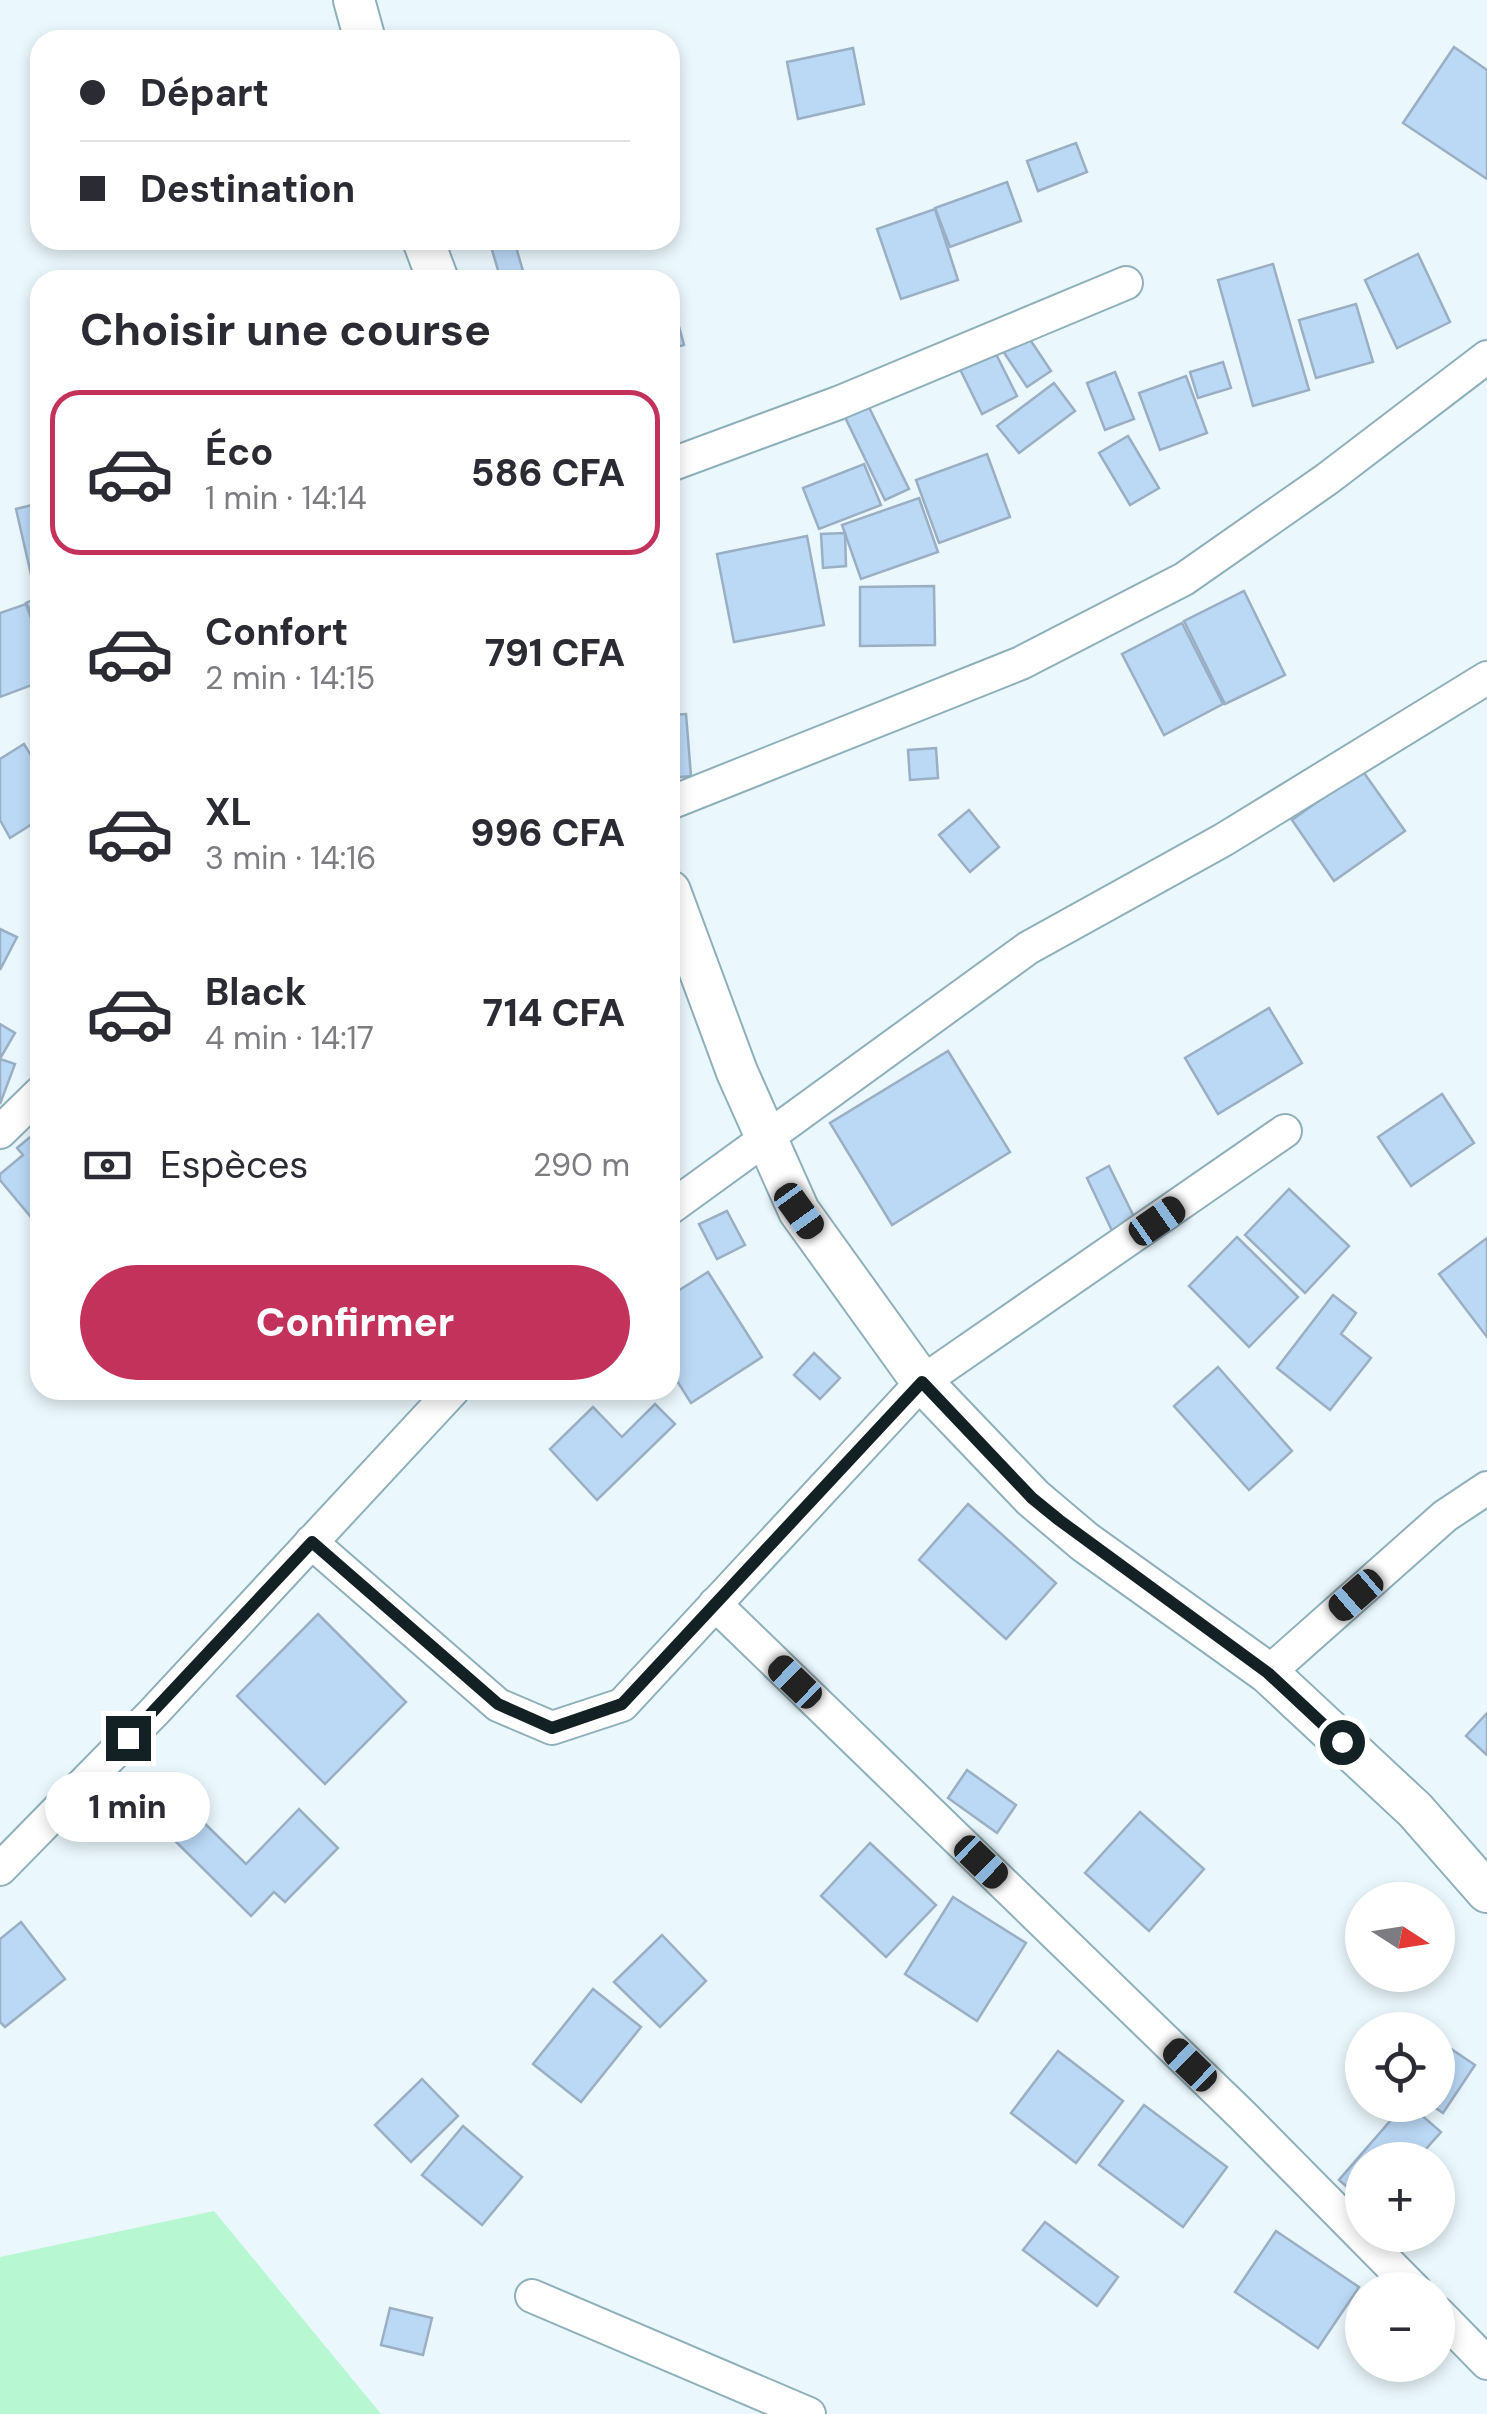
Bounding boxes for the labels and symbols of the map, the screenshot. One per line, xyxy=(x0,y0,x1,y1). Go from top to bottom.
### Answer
car xyxy=(769,1178,829,1244)
car xyxy=(1124,1192,1190,1250)
car xyxy=(1324,1564,1388,1626)
car xyxy=(763,1650,827,1714)
route end xyxy=(106,1716,151,1761)
route start xyxy=(1320,1720,1365,1765)
callout: 1 min xyxy=(46,1773,210,1843)
car xyxy=(949,1830,1013,1894)
north arrow xyxy=(1345,1882,1455,1992)
car xyxy=(1158,2033,1222,2097)

